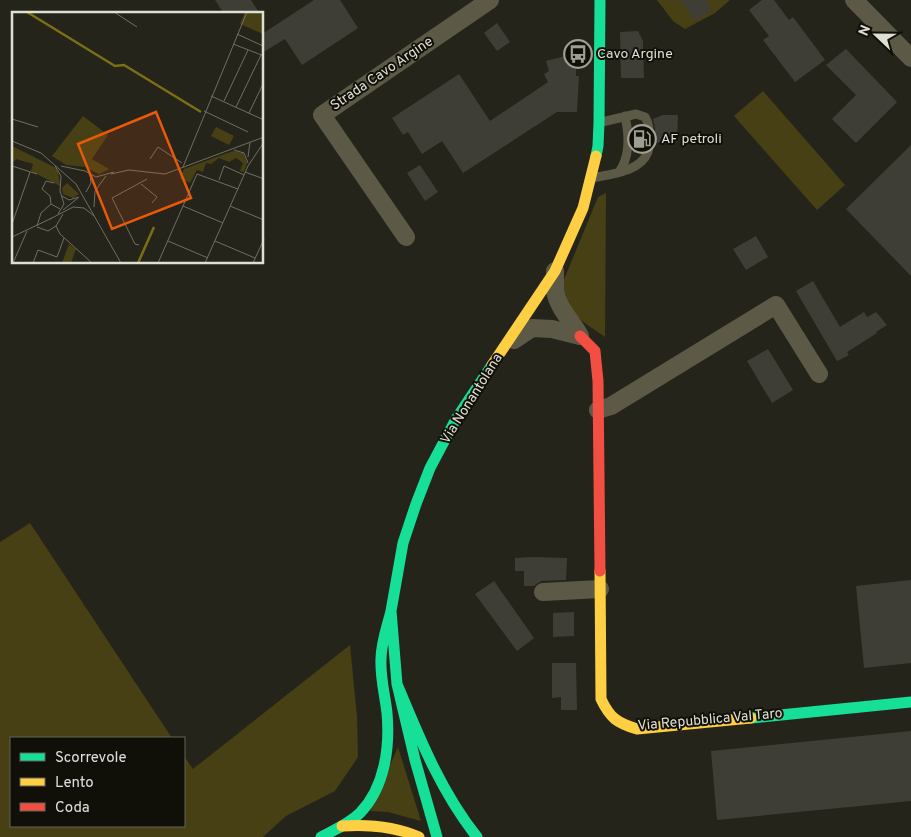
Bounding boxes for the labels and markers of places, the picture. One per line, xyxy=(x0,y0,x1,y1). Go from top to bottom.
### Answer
bus stop icon: Cavo Argine xyxy=(563,39,593,69)
place label: Cavo Argine xyxy=(597,46,673,63)
fuel station icon: AF petroli xyxy=(627,124,657,154)
place label: AF petroli xyxy=(661,131,722,148)

